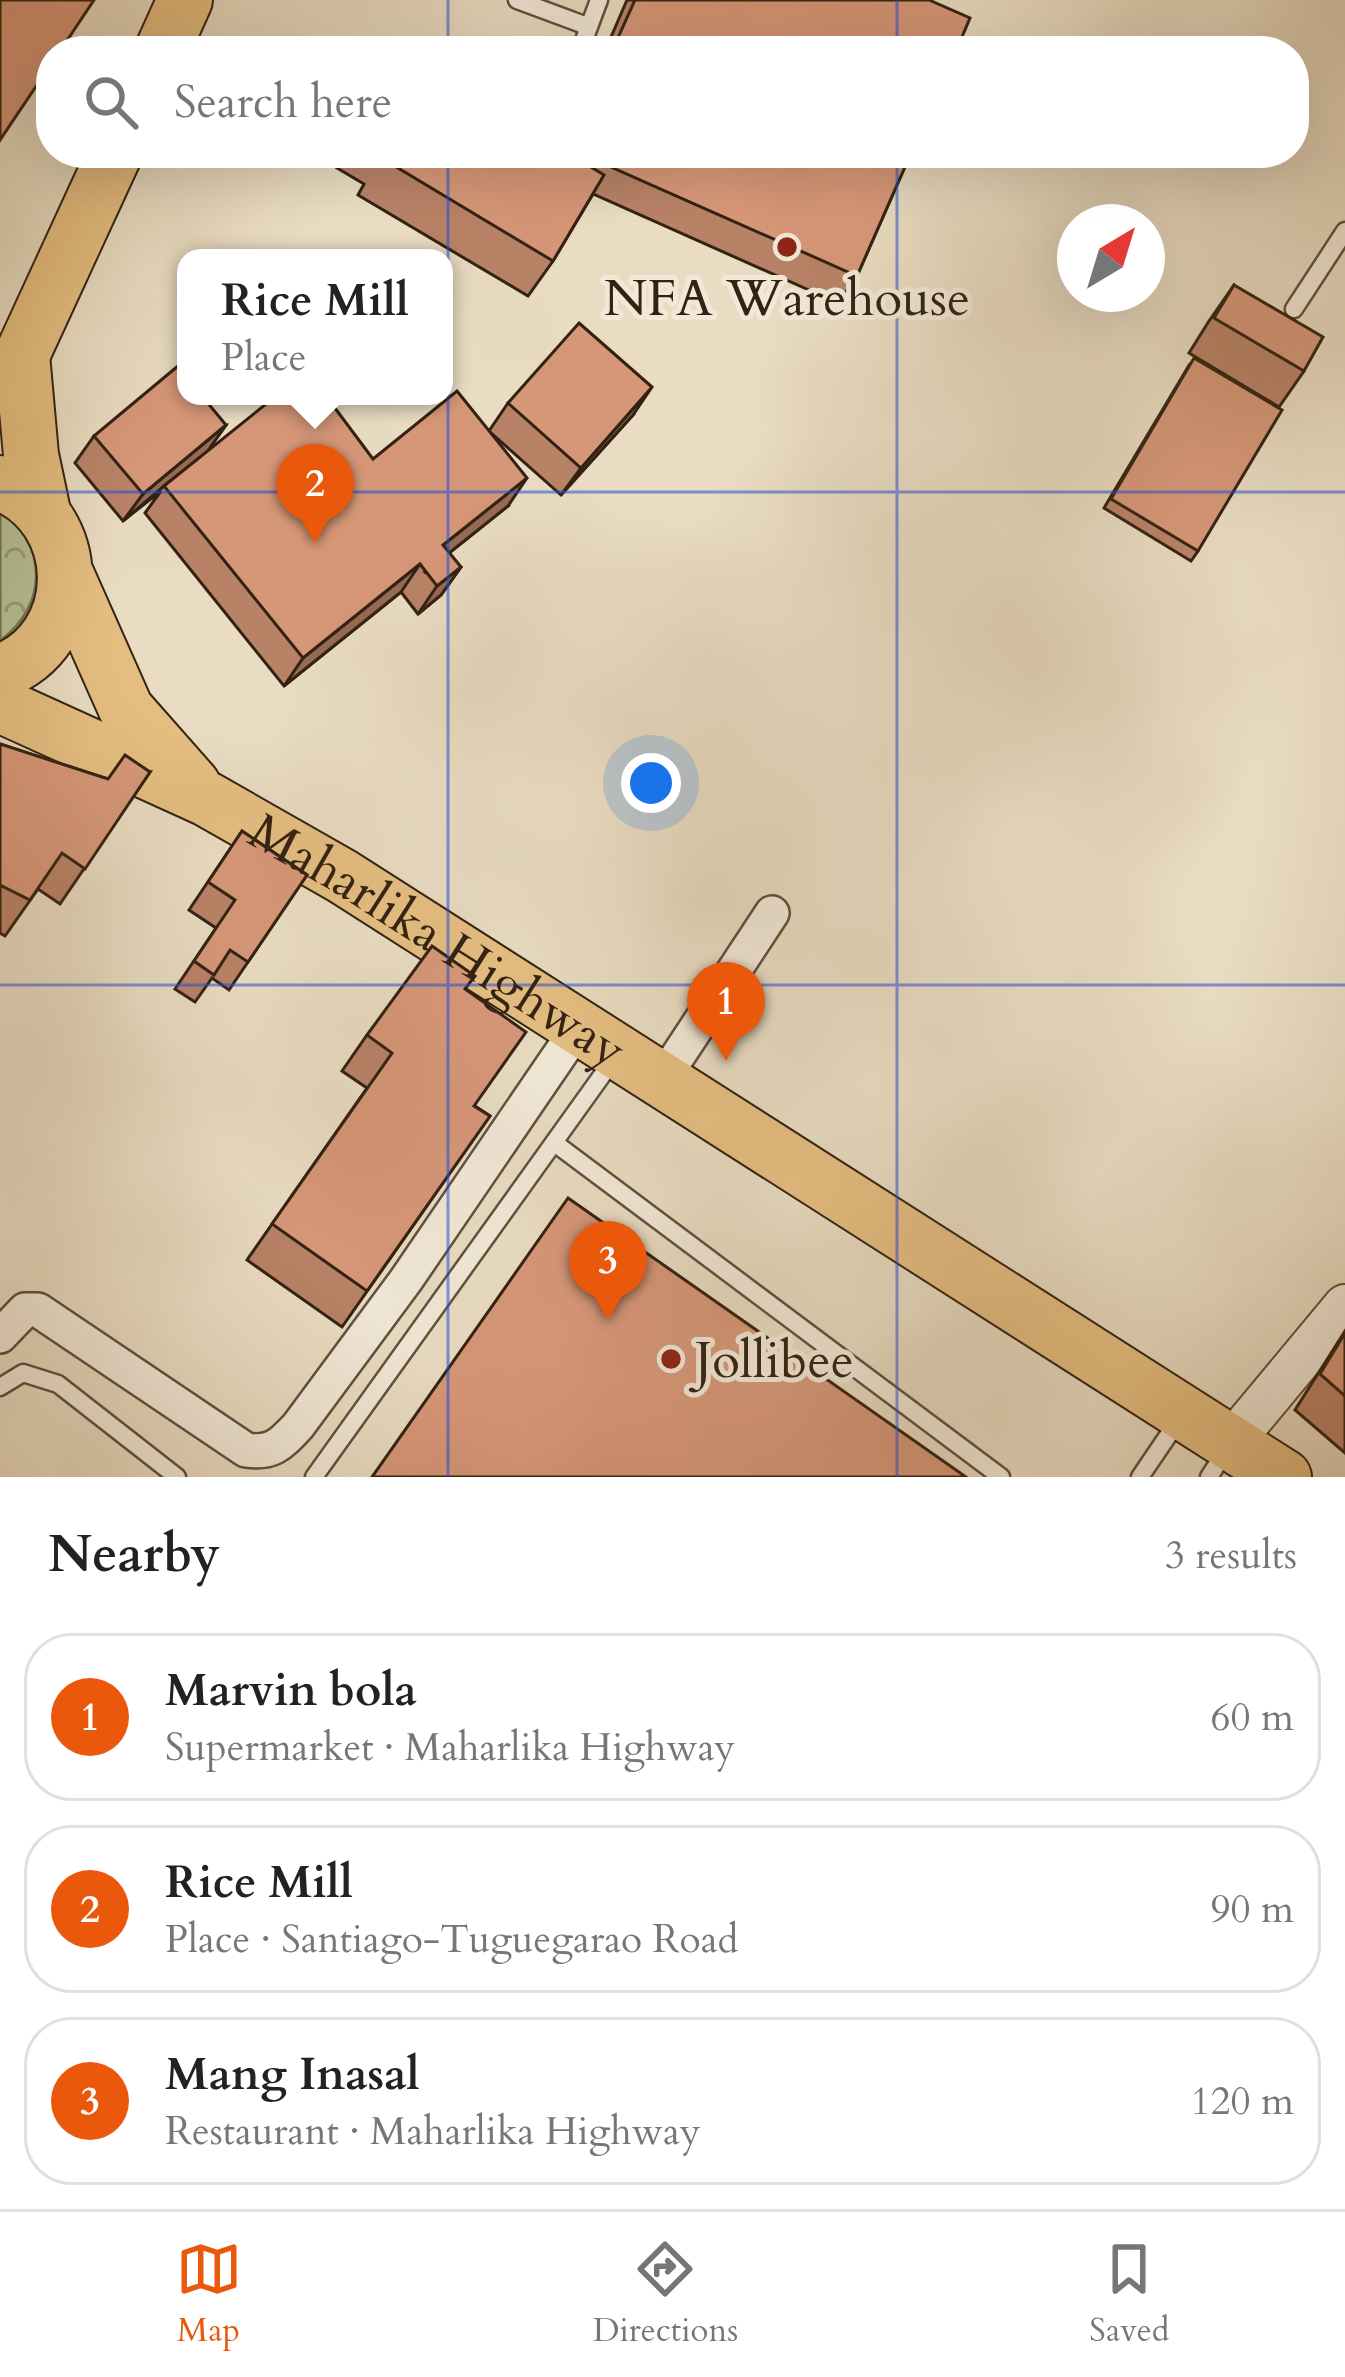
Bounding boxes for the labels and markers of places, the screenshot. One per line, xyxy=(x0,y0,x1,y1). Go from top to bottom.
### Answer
marker: NFA Warehouse xyxy=(774,234,800,260)
place label: NFA Warehouse xyxy=(604,264,970,334)
pin: 2 xyxy=(276,444,354,543)
pin: 1 xyxy=(687,962,765,1061)
pin: 3 xyxy=(569,1221,647,1320)
place label: Jollibee xyxy=(688,1326,854,1396)
marker: Jollibee xyxy=(658,1346,684,1372)

